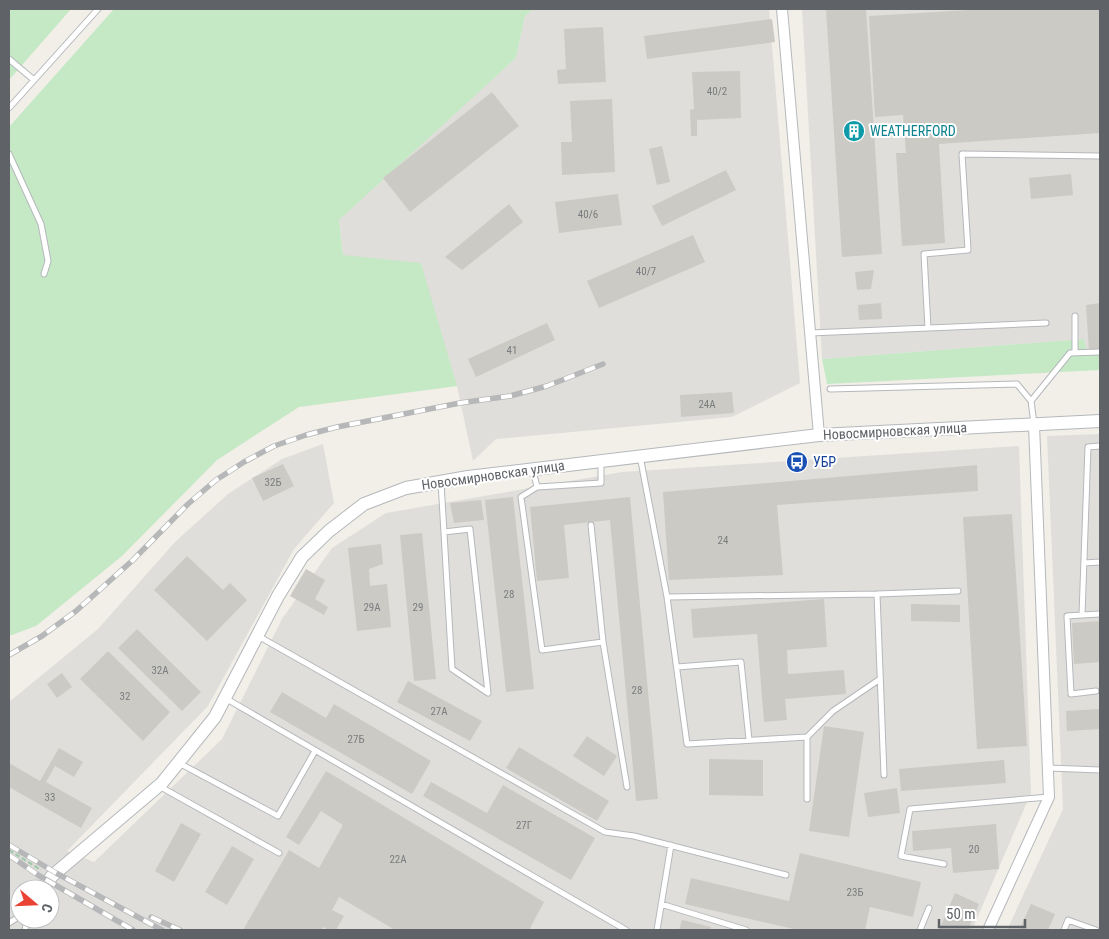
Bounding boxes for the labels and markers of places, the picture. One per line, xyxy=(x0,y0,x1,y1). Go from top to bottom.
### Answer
building icon: WEATHERFORD xyxy=(842,119,866,143)
place label: WEATHERFORD xyxy=(870,123,956,139)
bus stop icon: УБР xyxy=(785,450,809,474)
place label: УБР xyxy=(813,454,836,470)

